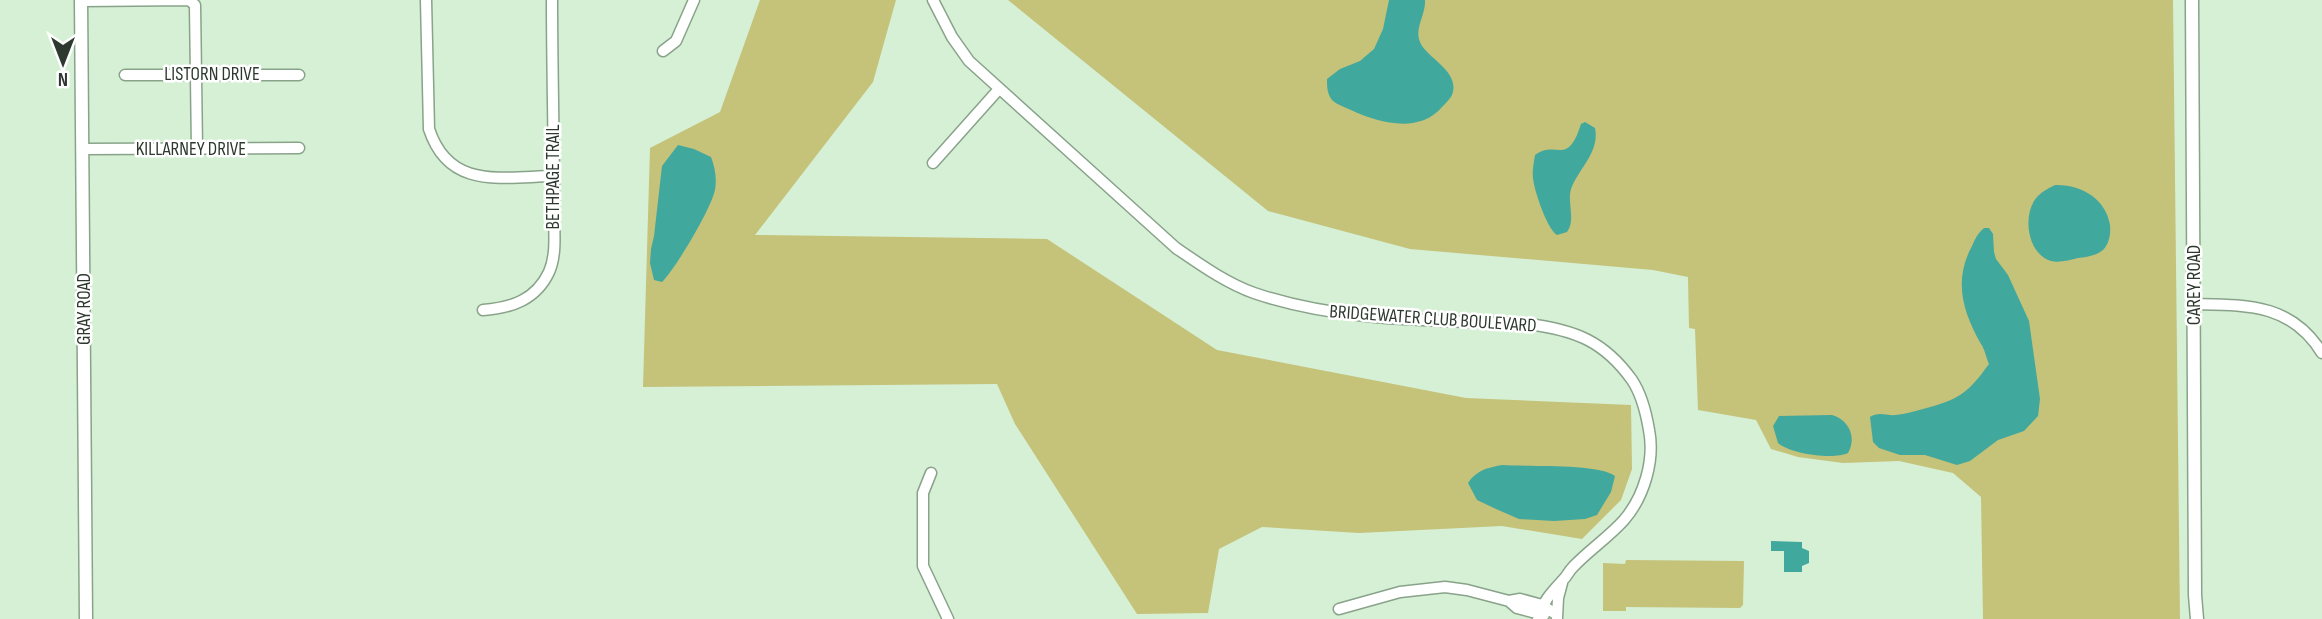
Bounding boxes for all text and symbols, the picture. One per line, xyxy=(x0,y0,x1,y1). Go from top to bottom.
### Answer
north arrow xyxy=(28,28,98,98)
street label: LISTORN DRIVE xyxy=(164,63,260,86)
text: N xyxy=(58,67,68,90)
street label: BETHPAGE TRAIL xyxy=(542,125,565,229)
street label: KILLARNEY DRIVE xyxy=(136,138,246,161)
street label: CAREY ROAD xyxy=(2183,245,2206,325)
street label: GRAY ROAD xyxy=(73,273,96,345)
street label: BRIDGEWATER CLUB BOULEVARD xyxy=(1329,300,1537,338)

